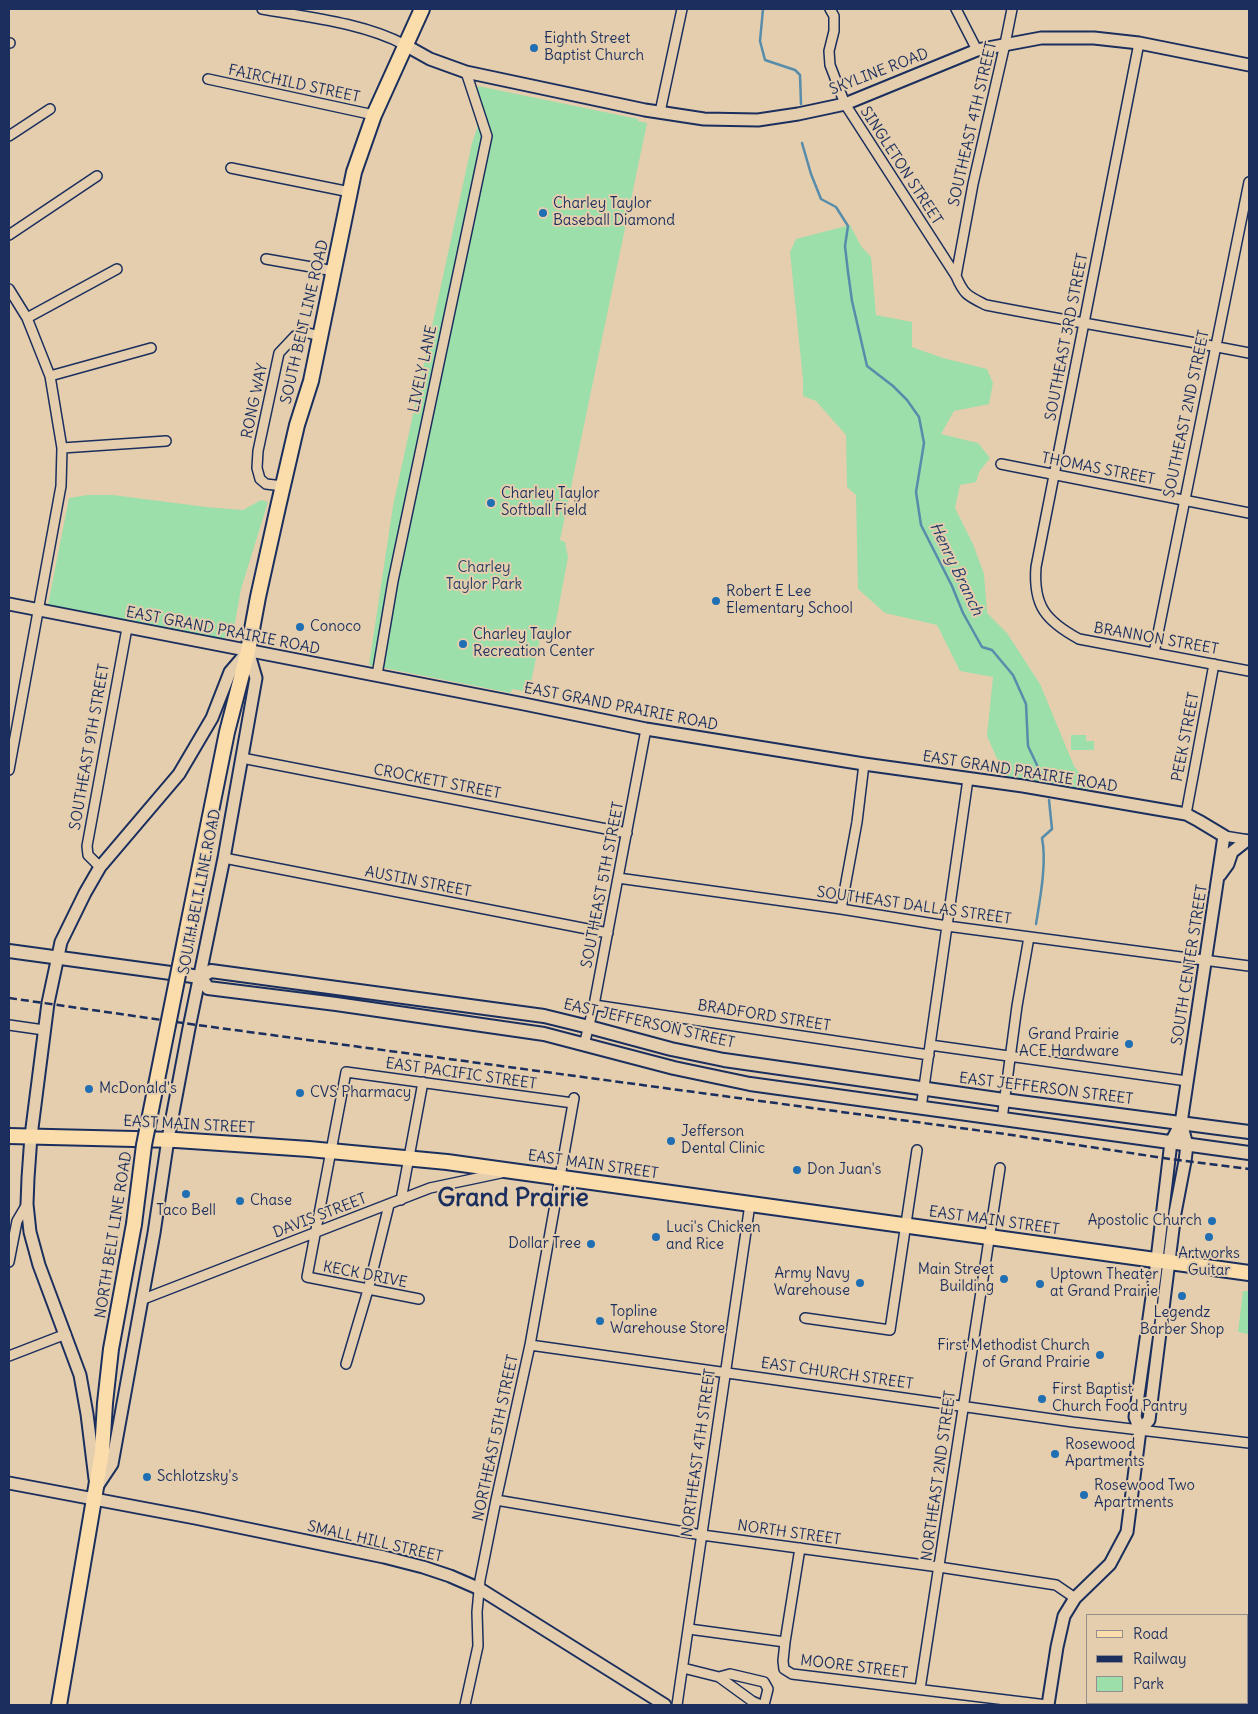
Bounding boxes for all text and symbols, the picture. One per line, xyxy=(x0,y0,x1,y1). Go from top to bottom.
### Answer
place label: Eighth Street Baptist Church xyxy=(544,30,644,65)
street label: SOUTHEAST 4TH STREET xyxy=(945,40,1001,208)
marker: Eighth Street Baptist Church xyxy=(528,42,540,54)
street label: SKYLINE ROAD xyxy=(827,45,931,99)
street label: FAIRCHILD STREET xyxy=(227,61,361,107)
street label: SINGLETON STREET xyxy=(856,104,946,228)
place label: Charley Taylor Baseball Diamond xyxy=(553,195,675,230)
marker: Charley Taylor Baseball Diamond xyxy=(537,207,549,219)
street label: SOUTH BELT LINE ROAD xyxy=(277,238,333,406)
street label: SOUTHEAST 3RD STREET xyxy=(1042,252,1092,422)
street label: LIVELY LANE xyxy=(405,324,441,414)
street label: SOUTHEAST 2ND STREET xyxy=(1160,329,1214,499)
street label: RONG WAY xyxy=(238,362,272,440)
street label: THOMAS STREET xyxy=(1040,449,1156,489)
place label: Charley Taylor Softball Field xyxy=(501,485,600,520)
marker: Charley Taylor Softball Field xyxy=(485,497,497,509)
water label: Henry Branch xyxy=(925,519,987,619)
park label: Charley Taylor Park xyxy=(446,559,522,594)
place label: Robert E Lee Elementary School xyxy=(726,583,853,618)
marker: Robert E Lee Elementary School xyxy=(710,595,722,607)
street label: EAST GRAND PRAIRIE ROAD xyxy=(124,603,322,659)
place label: Conoco xyxy=(310,618,361,636)
street label: BRANNON STREET xyxy=(1092,619,1220,659)
marker: Conoco xyxy=(294,621,306,633)
place label: Charley Taylor Recreation Center xyxy=(473,626,595,661)
marker: Charley Taylor Recreation Center xyxy=(457,638,469,650)
street label: SOUTHEAST 9TH STREET xyxy=(66,662,114,832)
street label: EAST GRAND PRAIRIE ROAD xyxy=(522,679,720,735)
street label: PEEK STREET xyxy=(1169,691,1203,783)
street label: EAST GRAND PRAIRIE ROAD xyxy=(921,748,1119,796)
street label: CROCKETT STREET xyxy=(372,761,502,803)
street label: SOUTHEAST 5TH STREET xyxy=(578,800,628,970)
street label: SOUTH BELT LINE ROAD xyxy=(175,808,225,976)
street label: AUSTIN STREET xyxy=(363,863,473,901)
street label: SOUTHEAST DALLAS STREET xyxy=(816,883,1012,929)
street label: SOUTH CENTER STREET xyxy=(1168,883,1212,1047)
street label: EAST JEFFERSON STREET xyxy=(562,996,736,1052)
street label: BRADFORD STREET xyxy=(696,997,832,1035)
place label: Grand Prairie ACE Hardware xyxy=(1019,1026,1119,1061)
marker: Grand Prairie ACE Hardware xyxy=(1123,1038,1135,1050)
street label: EAST PACIFIC STREET xyxy=(384,1054,538,1094)
street label: EAST JEFFERSON STREET xyxy=(958,1069,1134,1109)
place label: McDonald's xyxy=(99,1080,177,1098)
marker: McDonald's xyxy=(83,1083,95,1095)
place label: CVS Pharmacy xyxy=(310,1084,411,1102)
marker: CVS Pharmacy xyxy=(294,1087,306,1099)
street label: EAST MAIN STREET xyxy=(123,1113,255,1137)
place label: Jefferson Dental Clinic xyxy=(681,1123,765,1158)
marker: Jefferson Dental Clinic xyxy=(665,1135,677,1147)
street label: EAST MAIN STREET xyxy=(527,1147,659,1183)
street label: NORTH BELT LINE ROAD xyxy=(92,1150,136,1320)
place label: Don Juan's xyxy=(807,1161,881,1179)
marker: Don Juan's xyxy=(791,1164,803,1176)
district label: Grand Prairie xyxy=(437,1184,589,1214)
marker: Taco Bell xyxy=(180,1188,192,1200)
street label: DAVIS STREET xyxy=(271,1190,369,1242)
place label: Chase xyxy=(250,1192,292,1210)
marker: Chase xyxy=(234,1195,246,1207)
place label: Taco Bell xyxy=(156,1202,216,1220)
street label: EAST MAIN STREET xyxy=(928,1203,1060,1239)
place label: Apostolic Church xyxy=(1088,1212,1202,1230)
marker: Apostolic Church xyxy=(1206,1215,1218,1227)
place label: Luci's Chicken and Rice xyxy=(666,1219,761,1254)
marker: Luci's Chicken and Rice xyxy=(650,1231,662,1243)
marker: Artworks Guitar xyxy=(1203,1231,1215,1243)
place label: Dollar Tree xyxy=(508,1235,581,1253)
marker: Dollar Tree xyxy=(585,1238,597,1250)
place label: Artworks Guitar xyxy=(1178,1245,1240,1280)
street label: KECK DRIVE xyxy=(321,1258,409,1292)
place label: Main Street Building xyxy=(918,1261,994,1296)
place label: Army Navy Warehouse xyxy=(774,1265,850,1300)
place label: Uptown Theater at Grand Prairie xyxy=(1050,1266,1158,1301)
marker: Main Street Building xyxy=(998,1273,1010,1285)
marker: Army Navy Warehouse xyxy=(854,1277,866,1289)
marker: Uptown Theater at Grand Prairie xyxy=(1034,1278,1046,1290)
marker: Legendz Barber Shop xyxy=(1176,1290,1188,1302)
place label: Topline Warehouse Store xyxy=(610,1303,725,1338)
place label: Legendz Barber Shop xyxy=(1140,1304,1224,1339)
marker: Topline Warehouse Store xyxy=(594,1315,606,1327)
place label: First Methodist Church of Grand Prairie xyxy=(937,1337,1090,1372)
marker: First Methodist Church of Grand Prairie xyxy=(1094,1349,1106,1361)
street label: NORTHEAST 5TH STREET xyxy=(470,1353,522,1523)
street label: EAST CHURCH STREET xyxy=(760,1354,914,1394)
street label: NORTHEAST 4TH STREET xyxy=(678,1368,720,1538)
place label: First Baptist Church Food Pantry xyxy=(1052,1381,1188,1416)
street label: NORTHEAST 2ND STREET xyxy=(918,1390,960,1562)
marker: First Baptist Church Food Pantry xyxy=(1036,1393,1048,1405)
place label: Rosewood Apartments xyxy=(1065,1436,1145,1471)
marker: Rosewood Apartments xyxy=(1049,1448,1061,1460)
place label: Schlotzsky's xyxy=(157,1468,238,1486)
marker: Schlotzsky's xyxy=(141,1471,153,1483)
place label: Rosewood Two Apartments xyxy=(1094,1477,1195,1512)
marker: Rosewood Two Apartments xyxy=(1078,1489,1090,1501)
street label: NORTH STREET xyxy=(736,1517,842,1549)
street label: SMALL HILL STREET xyxy=(306,1518,444,1566)
legend xyxy=(1086,1614,1248,1704)
text: Road xyxy=(1133,1624,1168,1643)
text: Railway xyxy=(1133,1649,1187,1668)
street label: MOORE STREET xyxy=(799,1651,909,1683)
text: Park xyxy=(1133,1674,1164,1693)

